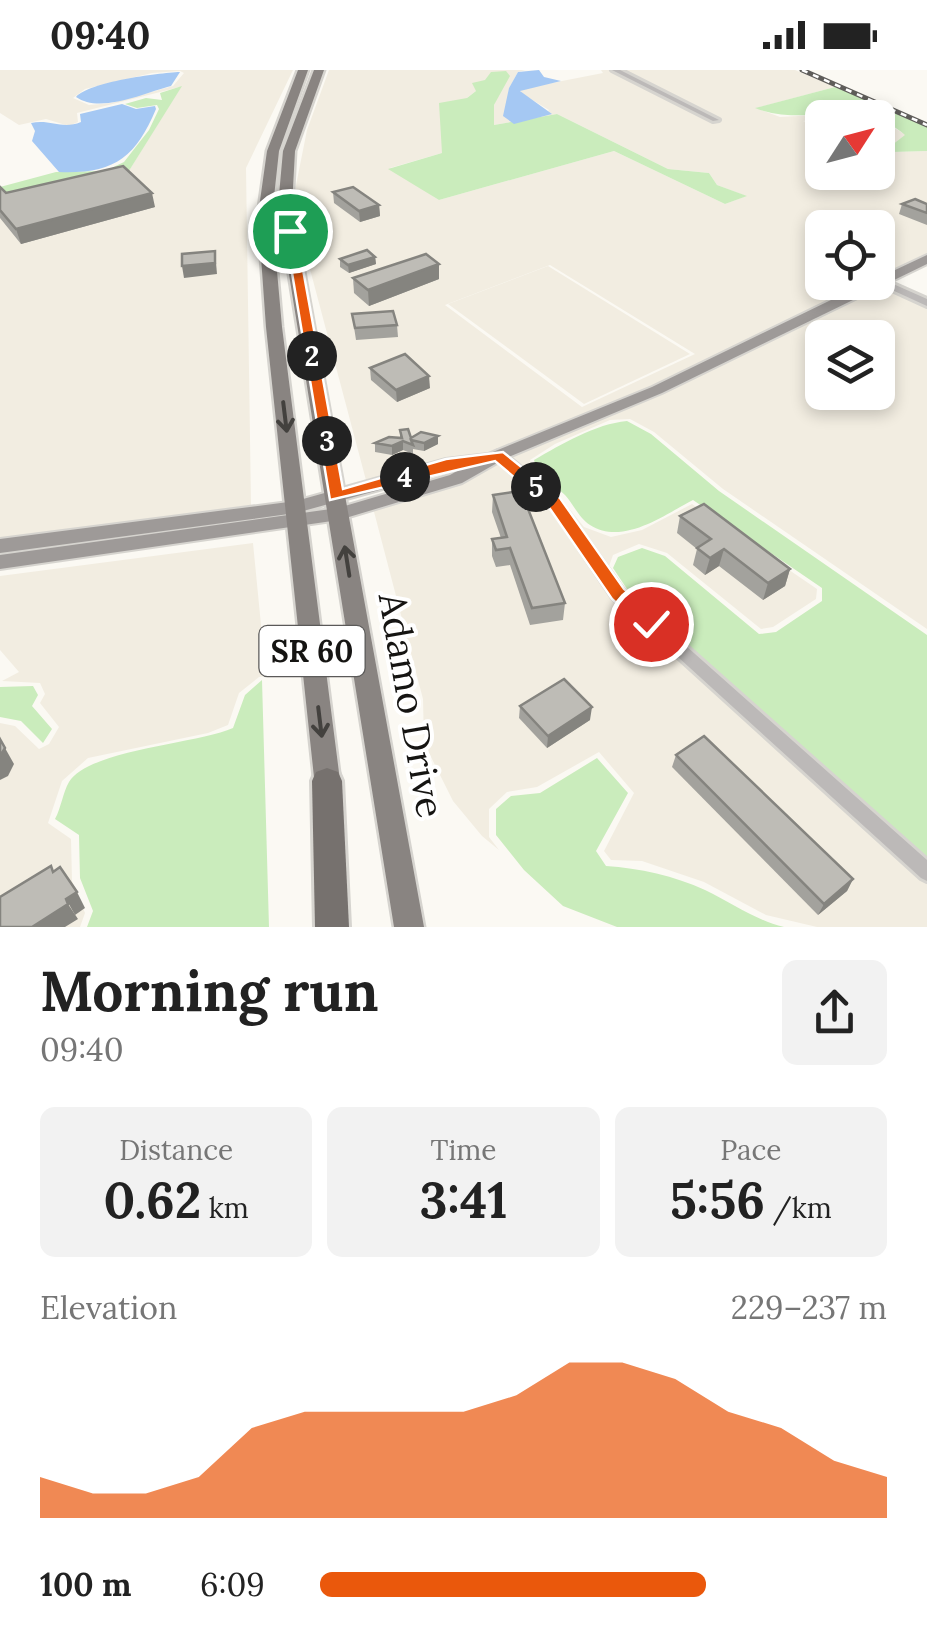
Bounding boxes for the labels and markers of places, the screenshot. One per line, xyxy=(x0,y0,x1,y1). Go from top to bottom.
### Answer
pin xyxy=(248,189,333,274)
pin: 2 xyxy=(287,331,337,381)
pin: 3 xyxy=(302,416,352,466)
pin: 4 xyxy=(380,452,430,502)
pin: 5 xyxy=(511,462,561,512)
pin xyxy=(609,582,694,667)

